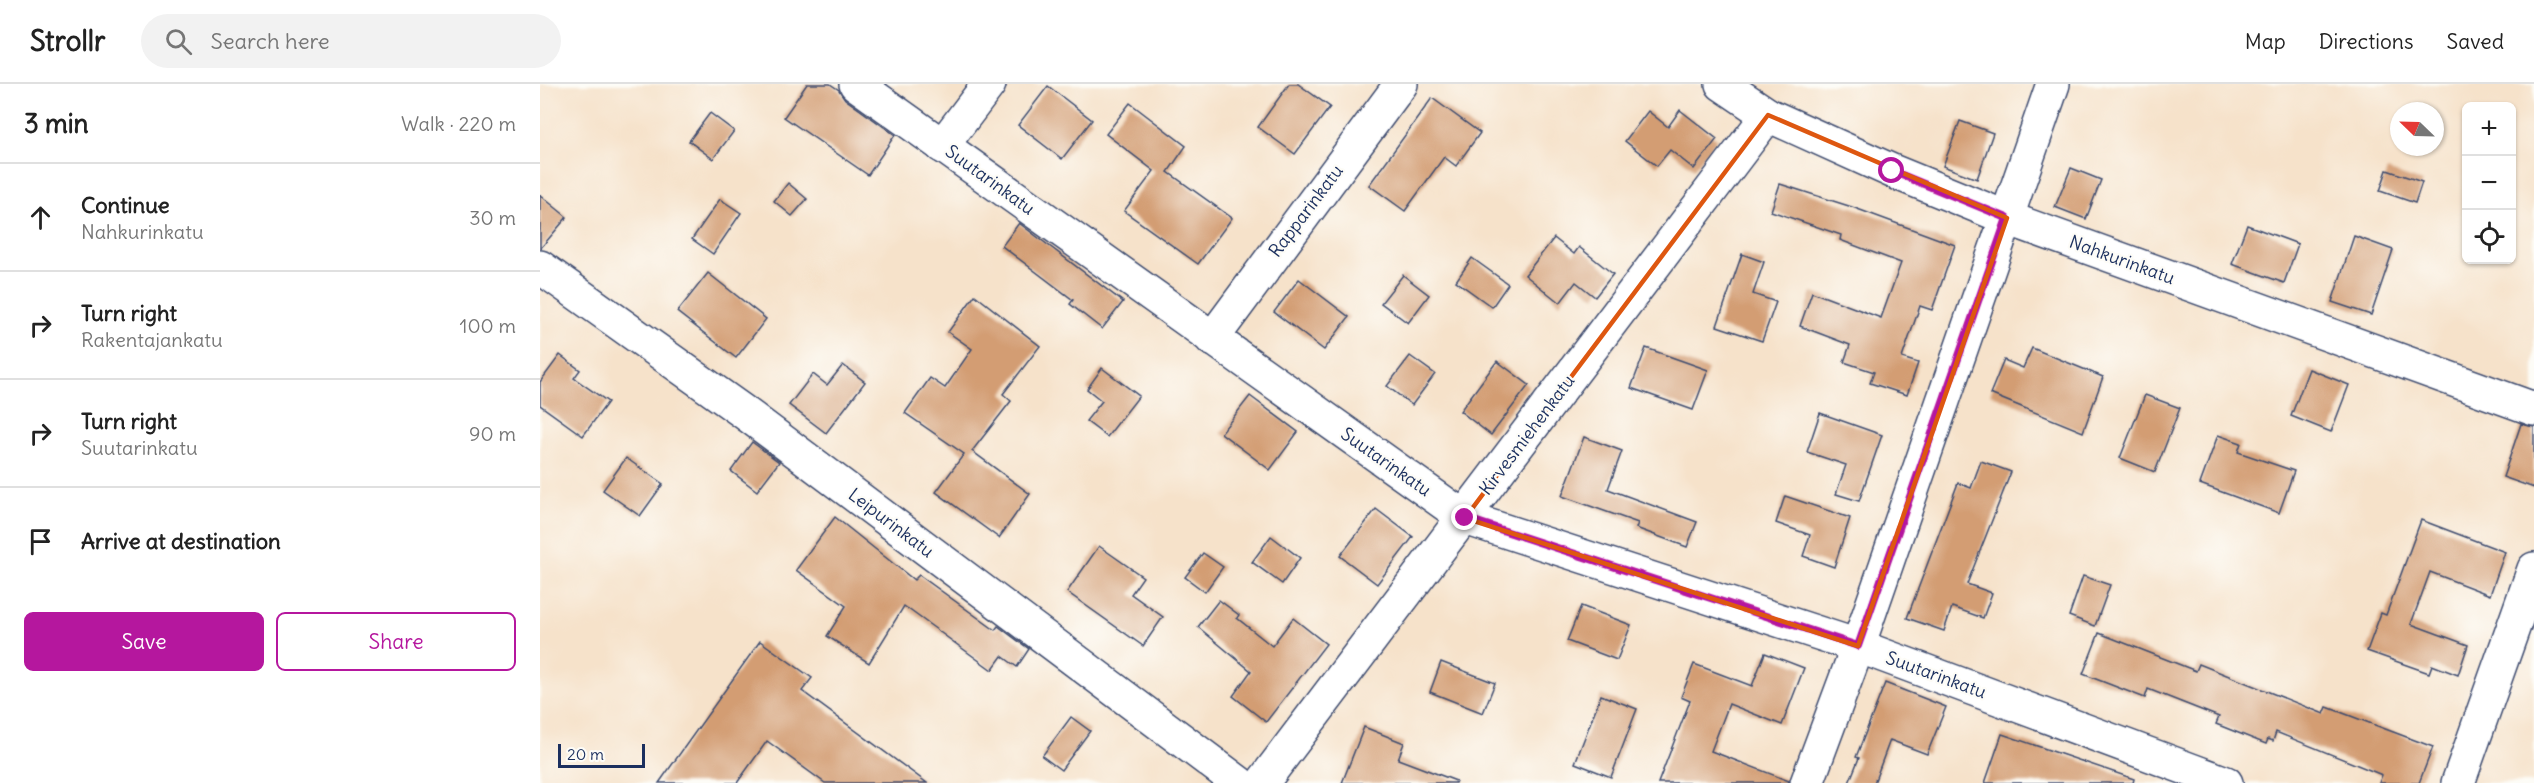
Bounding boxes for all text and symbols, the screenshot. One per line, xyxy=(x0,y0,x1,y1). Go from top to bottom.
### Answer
search box xyxy=(141,14,561,68)
text: Strollr xyxy=(30,23,105,59)
icon: search xyxy=(162,25,195,58)
text: Search here xyxy=(210,27,330,55)
text: Map xyxy=(2245,28,2286,55)
text: Directions xyxy=(2319,28,2413,55)
text: Saved xyxy=(2446,28,2504,55)
north arrow xyxy=(2390,102,2444,156)
map controls xyxy=(2462,102,2516,264)
button: + xyxy=(2462,102,2516,156)
text: 3 min xyxy=(24,107,89,140)
text: Walk · 220 m xyxy=(401,111,516,136)
street label: Suutarinkatu xyxy=(941,139,1040,220)
button: − xyxy=(2462,156,2516,210)
route start xyxy=(1878,157,1904,183)
street label: Rapparinkatu xyxy=(1263,160,1348,262)
text: Continue xyxy=(81,191,170,219)
icon: ahead xyxy=(24,201,57,234)
text: 30 m xyxy=(469,205,516,230)
button: locate xyxy=(2462,210,2516,264)
text: Nahkurinkatu xyxy=(81,219,204,244)
street label: Nahkurinkatu xyxy=(2066,230,2178,289)
text: Turn right xyxy=(81,299,177,327)
icon: right xyxy=(24,309,57,342)
text: 100 m xyxy=(459,313,516,338)
text: Rakentajankatu xyxy=(81,327,223,352)
street label: Kirvesmiehenkatu xyxy=(1474,370,1579,500)
text: Turn right xyxy=(81,407,177,435)
icon: right xyxy=(24,417,57,450)
text: 90 m xyxy=(469,421,516,446)
street label: Suutarinkatu xyxy=(1337,422,1436,501)
text: Suutarinkatu xyxy=(81,435,198,460)
street label: Leipurinkatu xyxy=(844,483,939,562)
route end xyxy=(1451,504,1477,530)
icon: arrive xyxy=(24,525,57,558)
text: Arrive at destination xyxy=(81,527,281,555)
button: Save xyxy=(24,612,264,671)
button: Share xyxy=(276,612,516,671)
street label: Suutarinkatu xyxy=(1883,646,1989,703)
scale bar xyxy=(558,741,645,768)
text: 20 m xyxy=(567,744,604,764)

